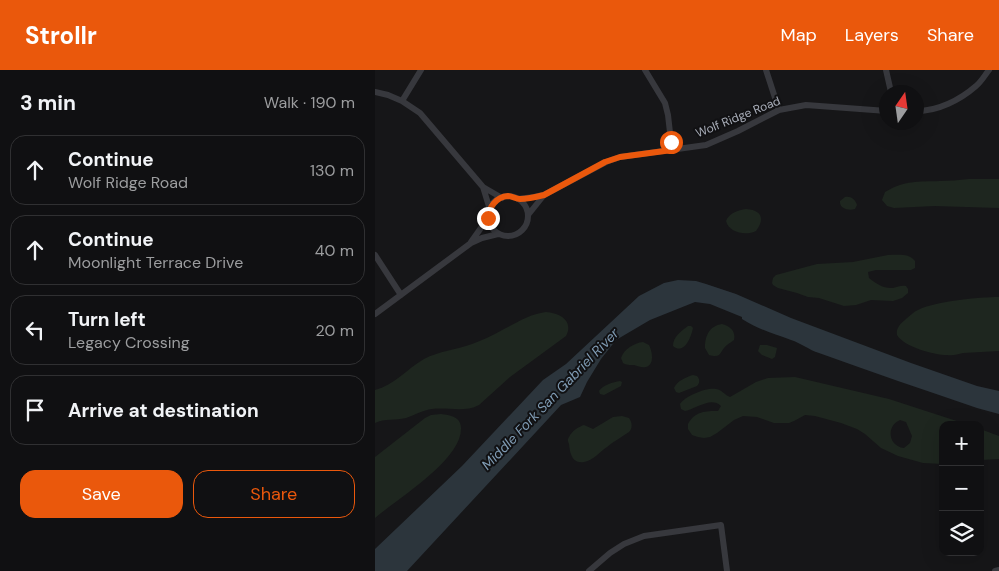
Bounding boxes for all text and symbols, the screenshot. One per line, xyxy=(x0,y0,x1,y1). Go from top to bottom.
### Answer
text: Strollr xyxy=(25,20,97,51)
text: Map xyxy=(781,23,817,47)
text: Layers xyxy=(845,23,899,47)
text: Share xyxy=(927,23,974,47)
north arrow xyxy=(879,85,924,130)
text: 3 min xyxy=(20,89,76,117)
text: Walk · 190 m xyxy=(264,92,355,113)
street label: Wolf Ridge Road xyxy=(693,93,783,141)
route start xyxy=(660,131,683,154)
text: Continue xyxy=(68,147,154,172)
icon: ahead xyxy=(21,156,49,184)
text: 130 m xyxy=(310,160,354,181)
text: Wolf Ridge Road xyxy=(68,172,188,193)
route end xyxy=(477,207,500,230)
text: Continue xyxy=(68,227,154,252)
icon: ahead xyxy=(21,236,49,264)
text: 40 m xyxy=(315,240,354,261)
text: Moonlight Terrace Drive xyxy=(68,252,243,273)
text: Turn left xyxy=(68,307,146,332)
icon: left xyxy=(21,316,49,344)
text: 20 m xyxy=(315,320,354,341)
water label: Middle Fork San Gabriel River xyxy=(478,324,623,474)
text: Legacy Crossing xyxy=(68,332,190,353)
icon: arrive xyxy=(21,396,49,424)
text: Arrive at destination xyxy=(68,398,259,423)
map controls xyxy=(939,421,984,556)
button: + xyxy=(939,421,984,466)
button: − xyxy=(939,466,984,511)
button: Save xyxy=(20,470,183,518)
button: Share xyxy=(193,470,355,518)
button: layers xyxy=(939,511,984,556)

